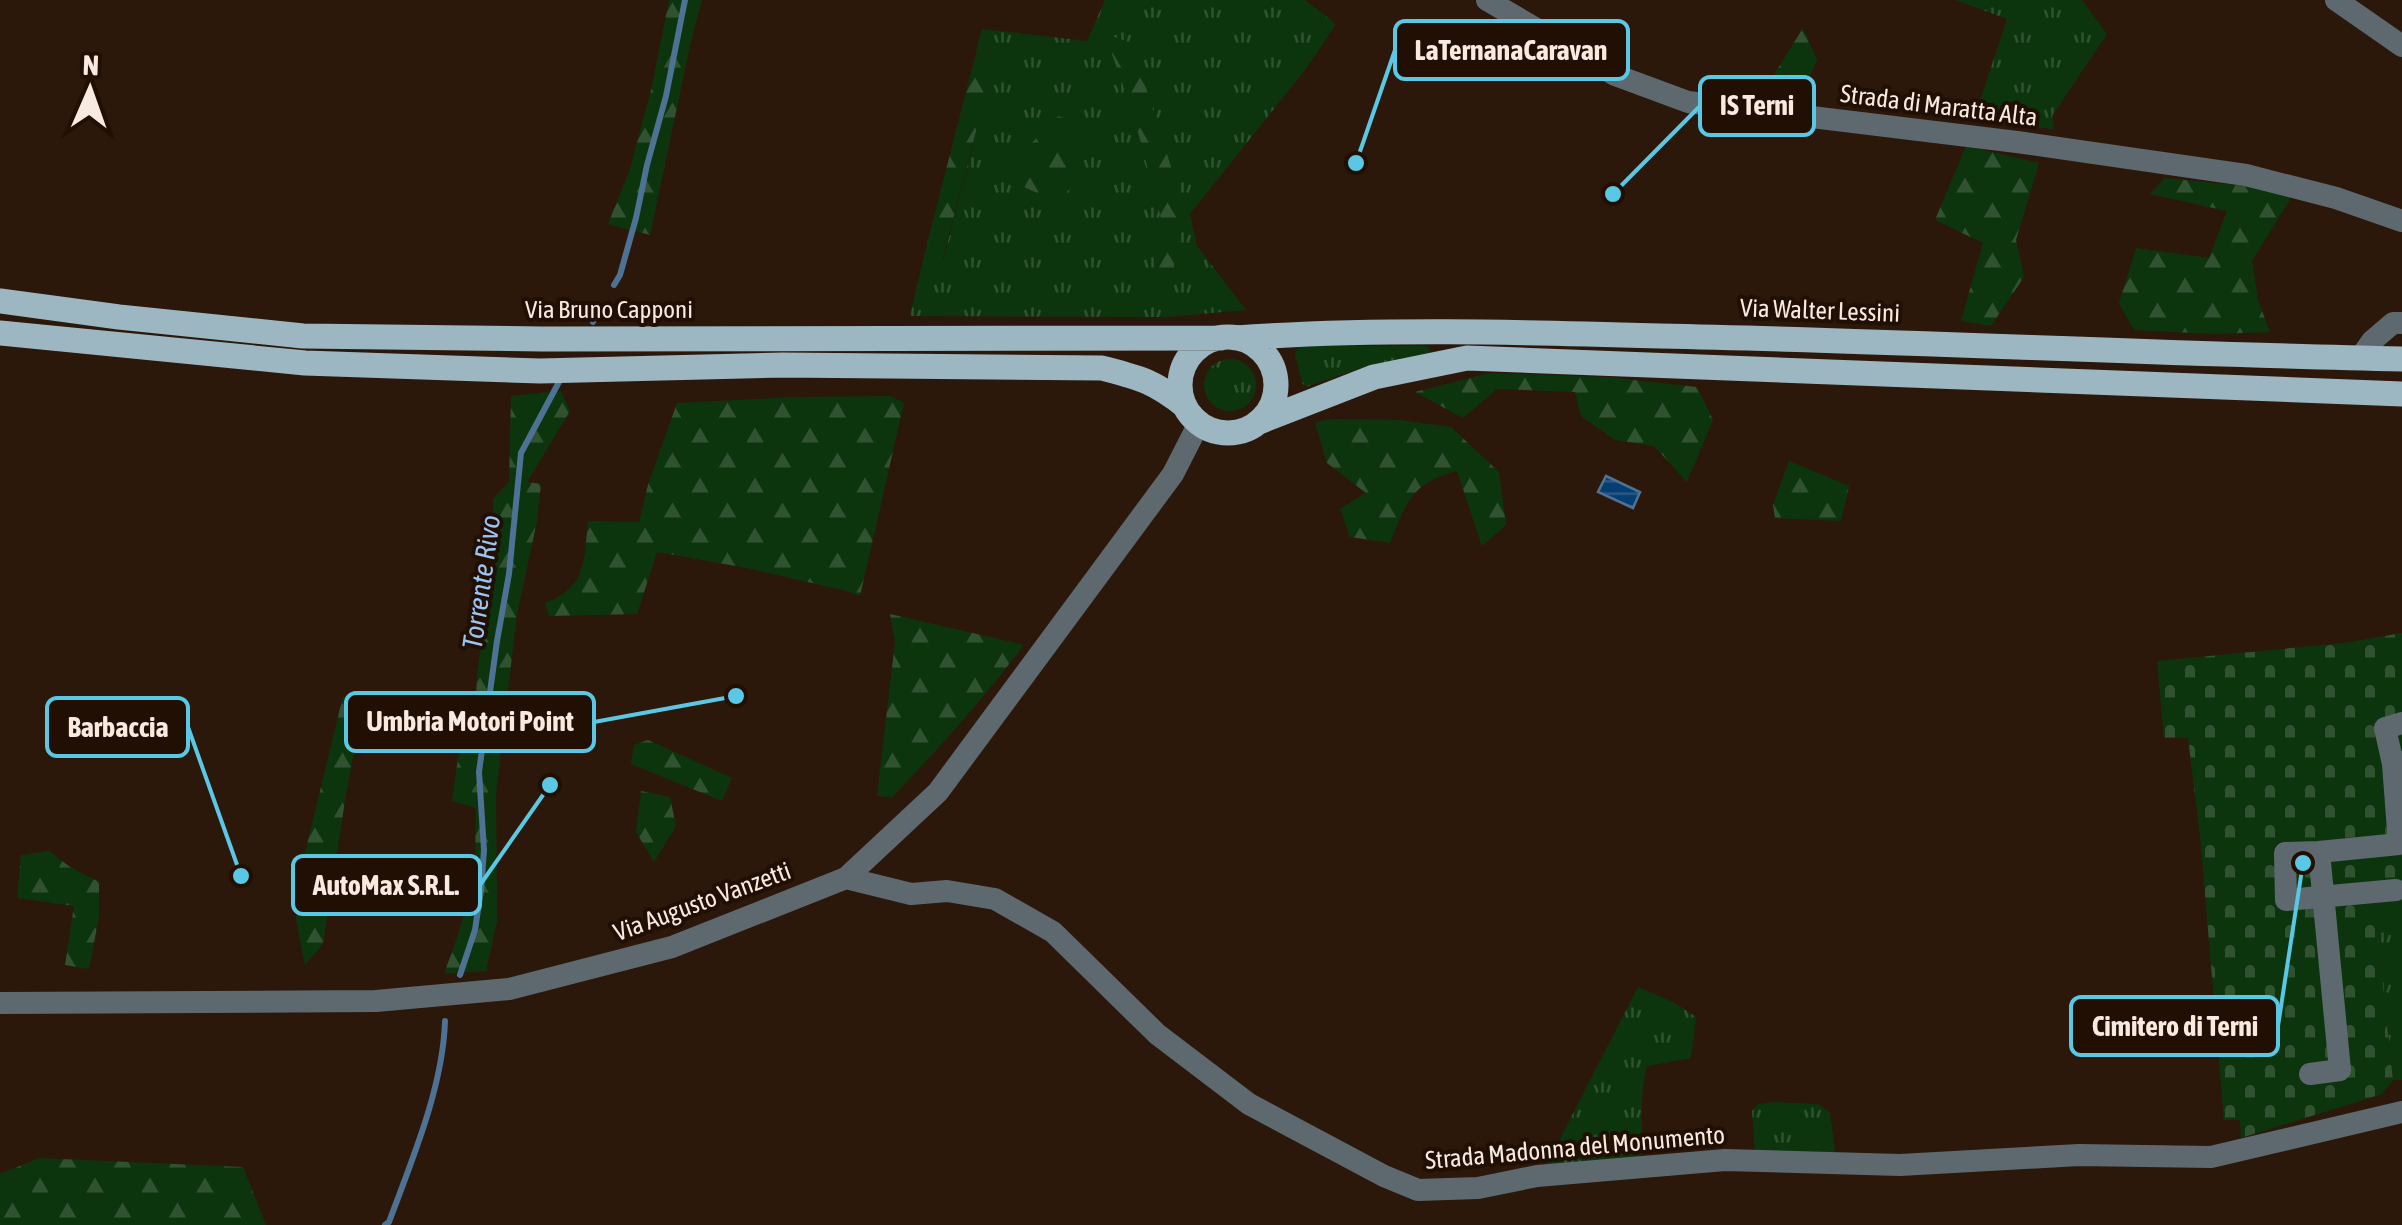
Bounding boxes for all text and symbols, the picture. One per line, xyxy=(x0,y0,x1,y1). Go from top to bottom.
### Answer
callout: LaTernanaCaravan xyxy=(1395,21,1628,79)
text: LaTernanaCaravan xyxy=(1415,34,1607,66)
north arrow xyxy=(40,40,140,140)
text: N xyxy=(82,49,100,81)
callout: IS Terni xyxy=(1700,77,1814,135)
street label: Strada di Maratta Alta xyxy=(1839,79,2039,131)
text: IS Terni xyxy=(1720,89,1794,121)
street label: Via Walter Lessini xyxy=(1740,293,1900,327)
street label: Via Bruno Capponi xyxy=(525,295,693,323)
water label: Torrente Rivo xyxy=(456,513,506,651)
callout: Umbria Motori Point xyxy=(346,693,594,751)
callout: Barbaccia xyxy=(47,698,188,756)
text: Umbria Motori Point xyxy=(366,705,574,737)
text: Barbaccia xyxy=(67,711,169,743)
callout: AutoMax S.R.L. xyxy=(293,856,480,914)
street label: Via Augusto Vanzetti xyxy=(610,856,794,946)
text: AutoMax S.R.L. xyxy=(312,869,459,901)
callout: Cimitero di Terni xyxy=(2071,997,2278,1055)
text: Cimitero di Terni xyxy=(2092,1010,2258,1042)
street label: Strada Madonna del Monumento xyxy=(1424,1120,1726,1174)

